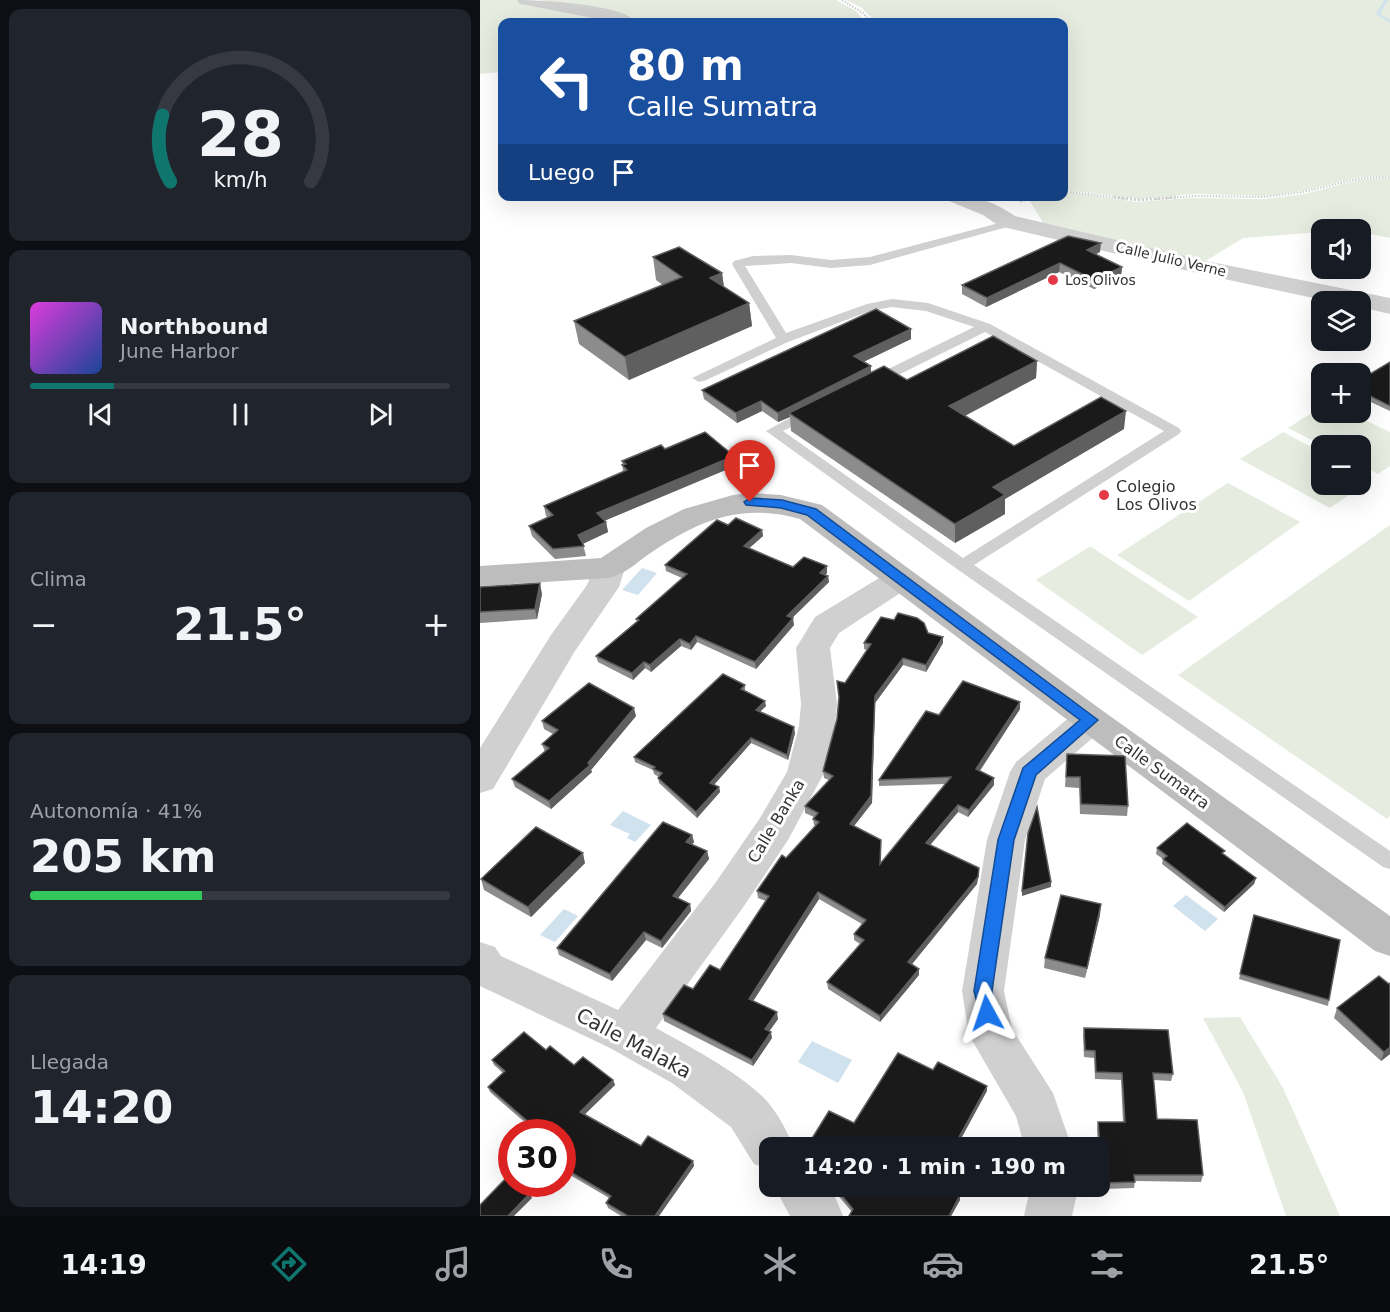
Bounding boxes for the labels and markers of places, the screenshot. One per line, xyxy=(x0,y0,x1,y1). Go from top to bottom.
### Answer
place label: Los Olivos xyxy=(1065,272,1136,288)
marker: Los Olivos xyxy=(1046,273,1060,287)
pin xyxy=(724,440,775,502)
place label: Colegio Los Olivos xyxy=(1116,477,1197,514)
marker: Colegio Los Olivos xyxy=(1097,488,1111,502)

